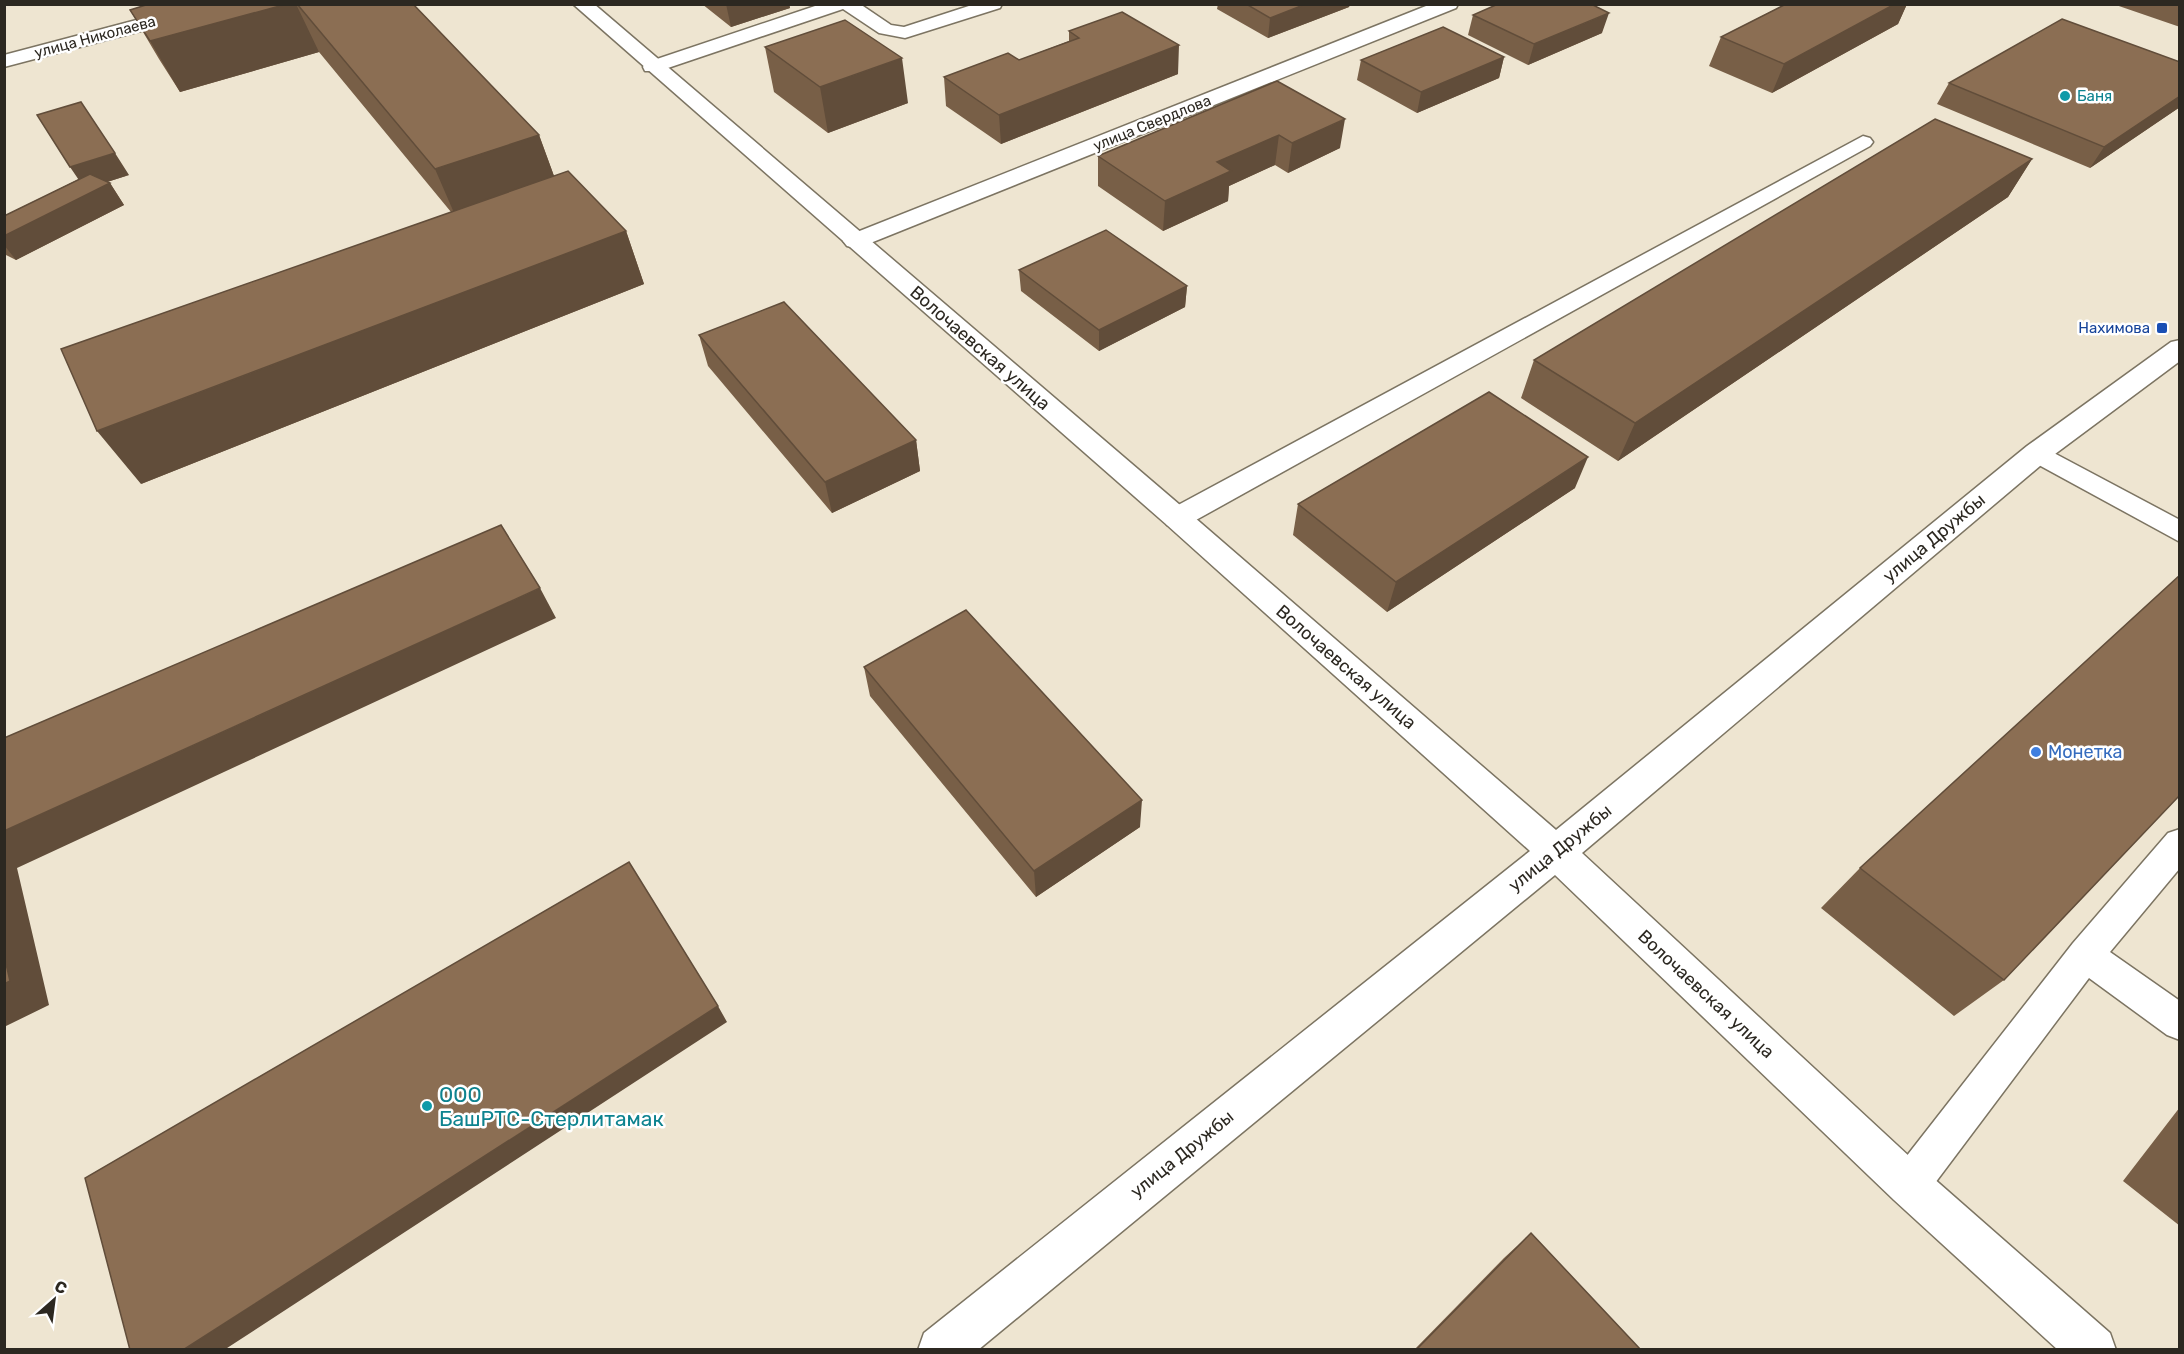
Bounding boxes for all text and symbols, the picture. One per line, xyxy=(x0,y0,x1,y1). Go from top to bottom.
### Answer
street label: улица Николаева xyxy=(32,12,158,62)
place label: Баня xyxy=(2077,87,2112,105)
marker: Баня xyxy=(2058,89,2072,103)
street label: улица Свердлова xyxy=(1090,91,1214,155)
street label: Волочаевская улица xyxy=(905,281,1055,415)
place label: Нахимова xyxy=(2078,319,2150,337)
marker: Нахимова xyxy=(2155,321,2169,335)
street label: улица Дружбы xyxy=(1878,489,1990,587)
street label: Волочаевская улица xyxy=(1271,600,1421,734)
place label: Монетка xyxy=(2048,741,2122,763)
marker: Монетка xyxy=(2029,745,2043,759)
street label: улица Дружбы xyxy=(1504,800,1616,896)
street label: Волочаевская улица xyxy=(1633,925,1779,1063)
place label: ООО БашРТС-Стерлитамак xyxy=(439,1082,664,1131)
marker: ООО БашРТС-Стерлитамак xyxy=(420,1099,434,1113)
street label: улица Дружбы xyxy=(1126,1106,1238,1202)
north arrow xyxy=(24,1270,84,1330)
text: С xyxy=(51,1276,70,1298)

